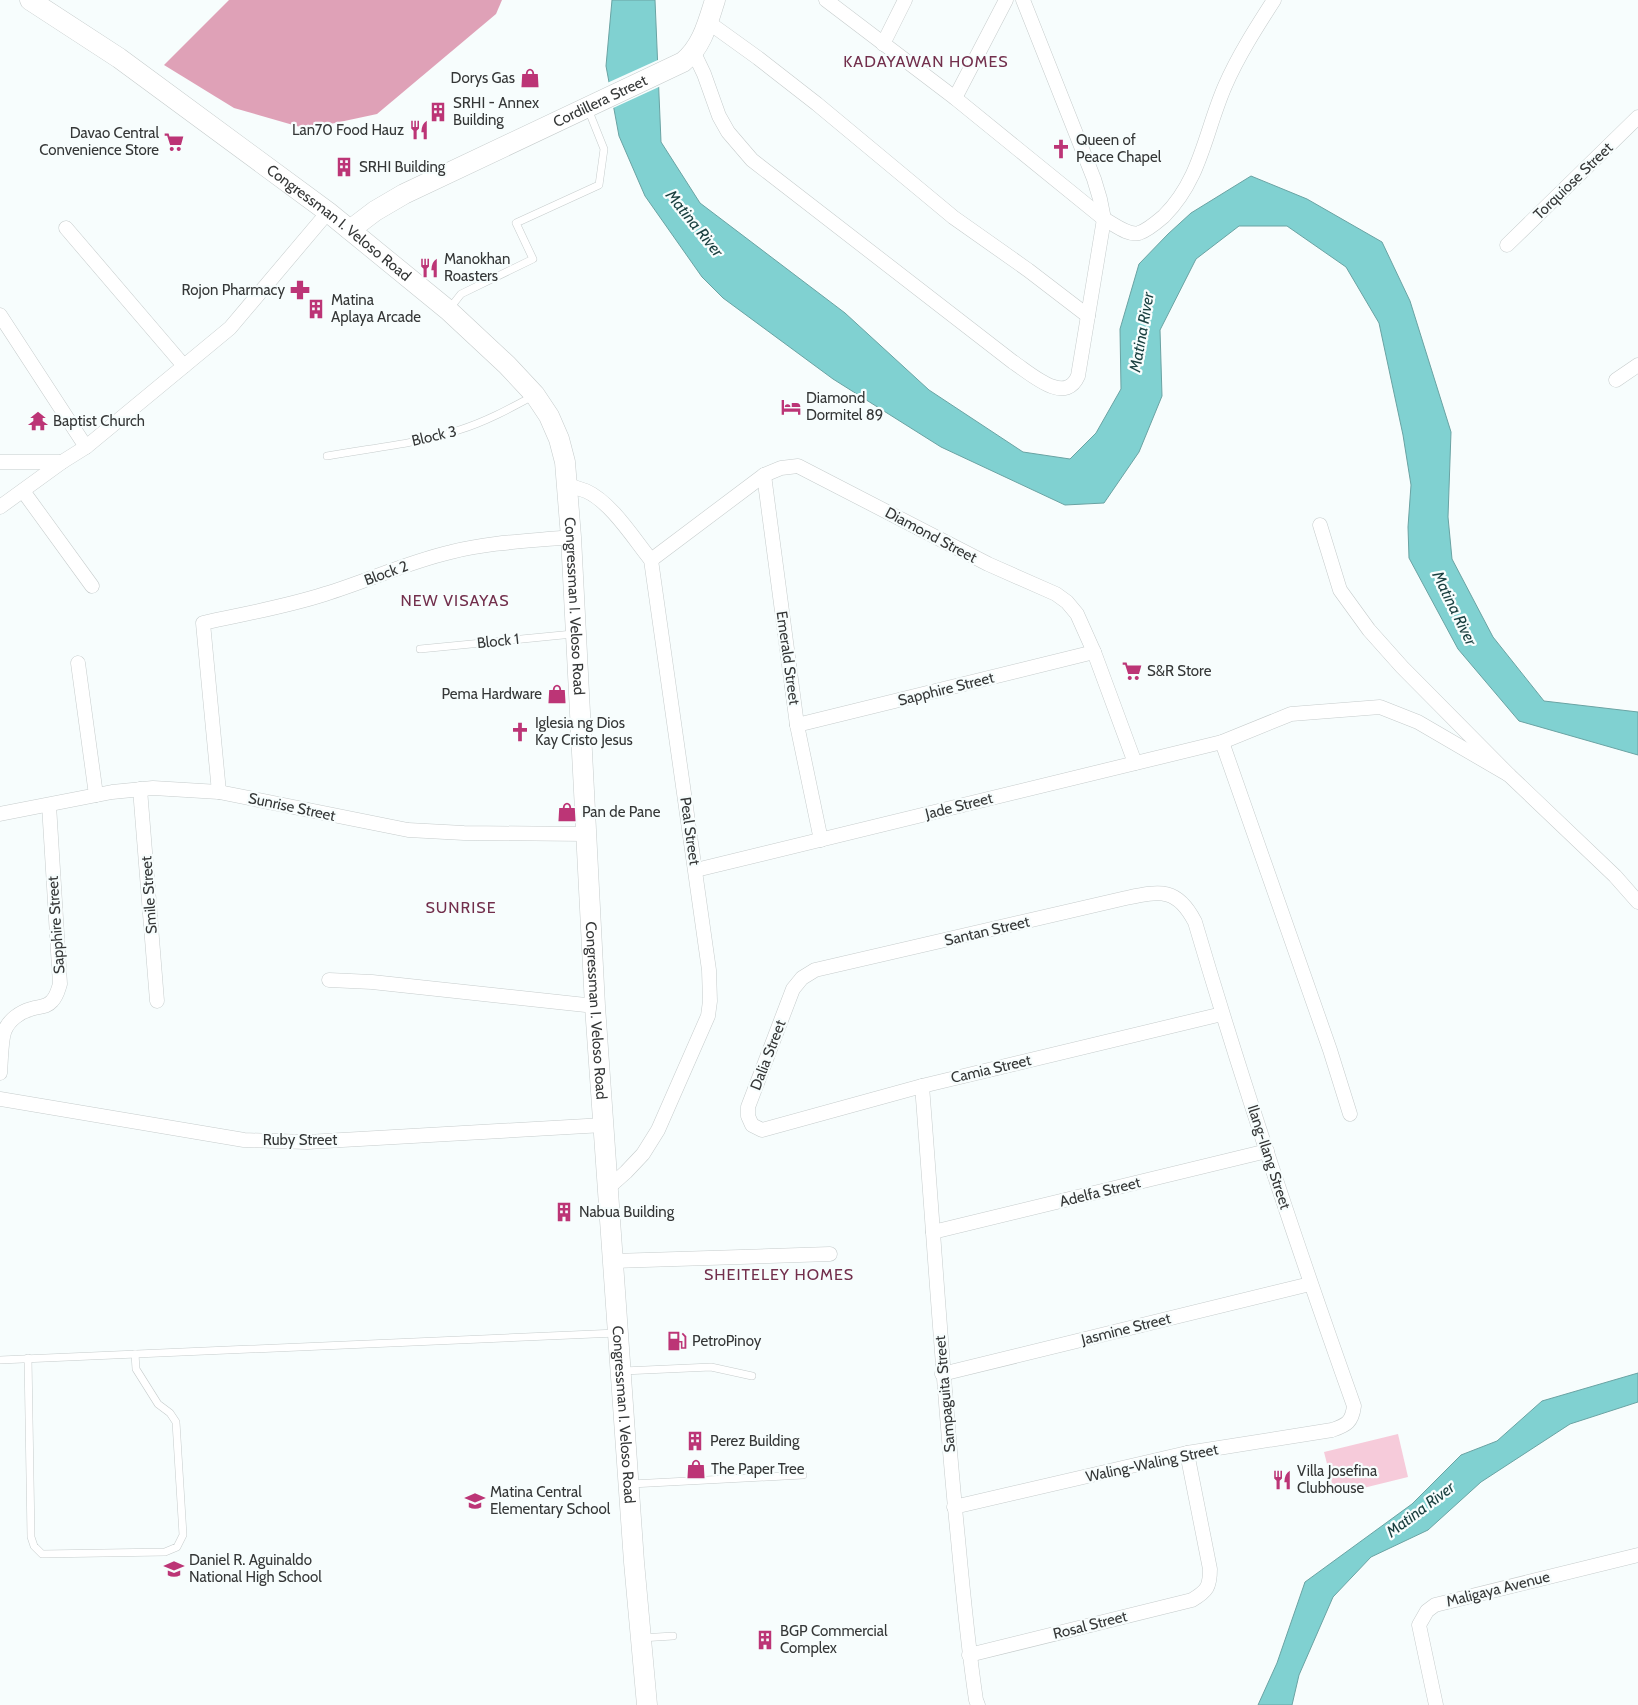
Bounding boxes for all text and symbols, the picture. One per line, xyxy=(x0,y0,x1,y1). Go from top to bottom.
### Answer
district label: KADAYAWAN HOMES xyxy=(843,52,1009,71)
shop icon: Dorys Gas xyxy=(519,67,541,89)
place label: Dorys Gas xyxy=(451,69,515,87)
street label: Cordillera Street xyxy=(550,71,650,131)
place label: SRHI - Annex Building xyxy=(453,94,539,129)
building icon: SRHI - Annex Building xyxy=(427,101,449,123)
restaurant icon: Lan70 Food Hauz xyxy=(408,119,430,141)
place label: Lan70 Food Hauz xyxy=(292,121,404,139)
place label: Davao Central Convenience Store xyxy=(39,124,159,159)
supermarket icon: Davao Central Convenience Store xyxy=(163,131,185,153)
place label: Queen of Peace Chapel xyxy=(1076,131,1162,166)
church icon: Queen of Peace Chapel xyxy=(1050,138,1072,160)
street label: Torquiose Street xyxy=(1530,139,1616,223)
building icon: SRHI Building xyxy=(333,156,355,178)
place label: SRHI Building xyxy=(359,158,446,176)
street label: Congressman I. Veloso Road xyxy=(263,161,414,285)
water label: Matina River xyxy=(661,185,728,261)
place label: Manokhan Roasters xyxy=(444,250,510,285)
restaurant icon: Manokhan Roasters xyxy=(418,257,440,279)
pharmacy icon: Rojon Pharmacy xyxy=(289,279,311,301)
place label: Rojon Pharmacy xyxy=(181,281,285,299)
water label: Matina River xyxy=(1125,290,1158,374)
place label: Matina Aplaya Arcade xyxy=(331,291,421,326)
building icon: Matina Aplaya Arcade xyxy=(305,298,327,320)
place label: Diamond Dormitel 89 xyxy=(806,389,883,424)
hotel icon: Diamond Dormitel 89 xyxy=(780,396,802,418)
temple icon: Baptist Church xyxy=(27,410,49,432)
place label: Baptist Church xyxy=(53,412,145,430)
street label: Block 3 xyxy=(410,422,458,450)
street label: Diamond Street xyxy=(882,503,980,567)
street label: Congressman I. Veloso Road xyxy=(560,516,588,696)
street label: Block 2 xyxy=(362,557,411,589)
water label: Matina River xyxy=(1428,567,1481,650)
district label: NEW VISAYAS xyxy=(400,591,510,610)
street label: Emerald Street xyxy=(773,610,803,706)
street label: Block 1 xyxy=(476,630,520,652)
supermarket icon: S&R Store xyxy=(1121,660,1143,682)
place label: S&R Store xyxy=(1147,662,1212,680)
street label: Sapphire Street xyxy=(896,668,996,710)
shop icon: Pema Hardware xyxy=(546,683,568,705)
place label: Pema Hardware xyxy=(441,685,542,703)
place label: Iglesia ng Dios Kay Cristo Jesus xyxy=(535,714,633,749)
church icon: Iglesia ng Dios Kay Cristo Jesus xyxy=(509,721,531,743)
street label: Sunrise Street xyxy=(247,789,337,825)
street label: Jade Street xyxy=(922,789,995,823)
street label: Peal Street xyxy=(676,796,704,866)
shop icon: Pan de Pane xyxy=(556,801,578,823)
place label: Pan de Pane xyxy=(582,803,661,821)
street label: Smile Street xyxy=(137,855,161,935)
street label: Sapphire Street xyxy=(44,875,68,975)
district label: SUNRISE xyxy=(425,898,497,917)
street label: Santan Street xyxy=(943,912,1031,950)
street label: Congressman I. Veloso Road xyxy=(582,921,611,1100)
street label: Dalia Street xyxy=(746,1017,790,1093)
street label: Camia Street xyxy=(949,1051,1033,1087)
street label: Ilang-Ilang Street xyxy=(1244,1102,1294,1212)
street label: Ruby Street xyxy=(263,1131,337,1149)
street label: Adelfa Street xyxy=(1058,1173,1142,1211)
building icon: Nabua Building xyxy=(553,1201,575,1223)
place label: Nabua Building xyxy=(579,1203,675,1221)
district label: SHEITELEY HOMES xyxy=(704,1265,854,1284)
street label: Jasmine Street xyxy=(1078,1309,1173,1349)
street label: Congressman I. Veloso Road xyxy=(608,1325,639,1504)
fuel station icon: PetroPinoy xyxy=(666,1330,688,1352)
place label: PetroPinoy xyxy=(692,1332,762,1350)
street label: Sampaguita Street xyxy=(931,1335,959,1453)
building icon: Perez Building xyxy=(684,1430,706,1452)
place label: Perez Building xyxy=(710,1432,800,1450)
street label: Waling-Waling Street xyxy=(1084,1440,1220,1486)
shop icon: The Paper Tree xyxy=(685,1458,707,1480)
place label: The Paper Tree xyxy=(711,1460,805,1478)
place label: Villa Josefina Clubhouse xyxy=(1297,1462,1378,1497)
restaurant icon: Villa Josefina Clubhouse xyxy=(1271,1469,1293,1491)
water label: Matina River xyxy=(1382,1477,1459,1542)
place label: Matina Central Elementary School xyxy=(490,1483,611,1518)
school or university icon: Matina Central Elementary School xyxy=(464,1490,486,1512)
place label: Daniel R. Aguinaldo National High School xyxy=(189,1551,322,1586)
school or university icon: Daniel R. Aguinaldo National High School xyxy=(163,1558,185,1580)
street label: Maligaya Avenue xyxy=(1444,1567,1552,1611)
street label: Rosal Street xyxy=(1051,1607,1129,1643)
place label: BGP Commercial Complex xyxy=(780,1622,888,1657)
building icon: BGP Commercial Complex xyxy=(754,1629,776,1651)

